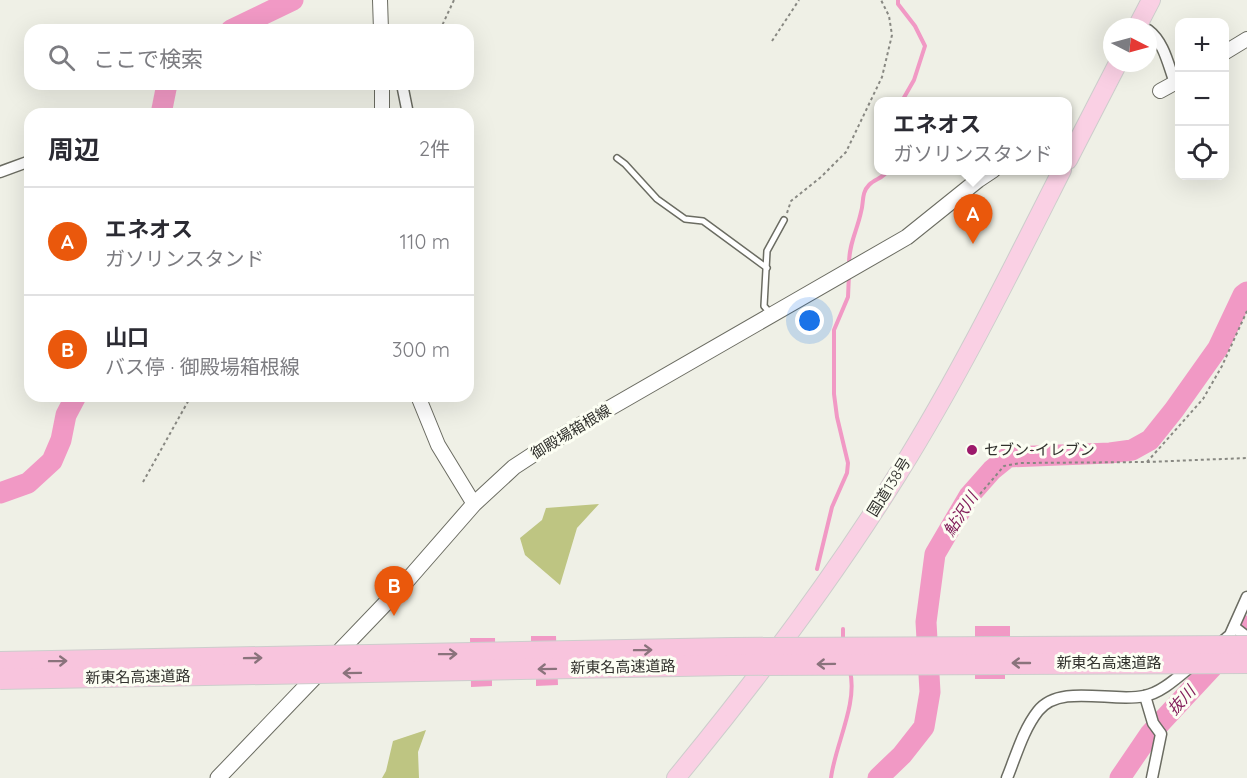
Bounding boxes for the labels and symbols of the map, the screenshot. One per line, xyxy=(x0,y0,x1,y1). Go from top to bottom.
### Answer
north arrow xyxy=(1103,18,1157,72)
pin: A xyxy=(954,194,992,244)
your location xyxy=(795,306,824,335)
street label: 御殿場箱根線 xyxy=(527,400,614,463)
place label: セブン-イレブン xyxy=(984,440,1095,459)
marker: セブン-イレブン xyxy=(965,443,979,457)
street label: 国道138号 xyxy=(863,453,914,520)
water label: 鮎沢川 xyxy=(939,487,983,540)
pin: B xyxy=(374,566,414,616)
one-way arrow xyxy=(633,644,653,656)
one-way arrow xyxy=(438,648,458,659)
one-way arrow xyxy=(243,652,263,664)
street label: 新東名高速道路 xyxy=(1056,653,1162,672)
one-way arrow xyxy=(48,656,68,667)
street label: 新東名高速道路 xyxy=(570,656,676,677)
one-way arrow xyxy=(1011,657,1031,669)
one-way arrow xyxy=(816,658,836,670)
one-way arrow xyxy=(537,663,557,675)
street label: 新東名高速道路 xyxy=(85,666,191,687)
one-way arrow xyxy=(342,667,362,679)
water label: 抜川 xyxy=(1163,680,1200,719)

